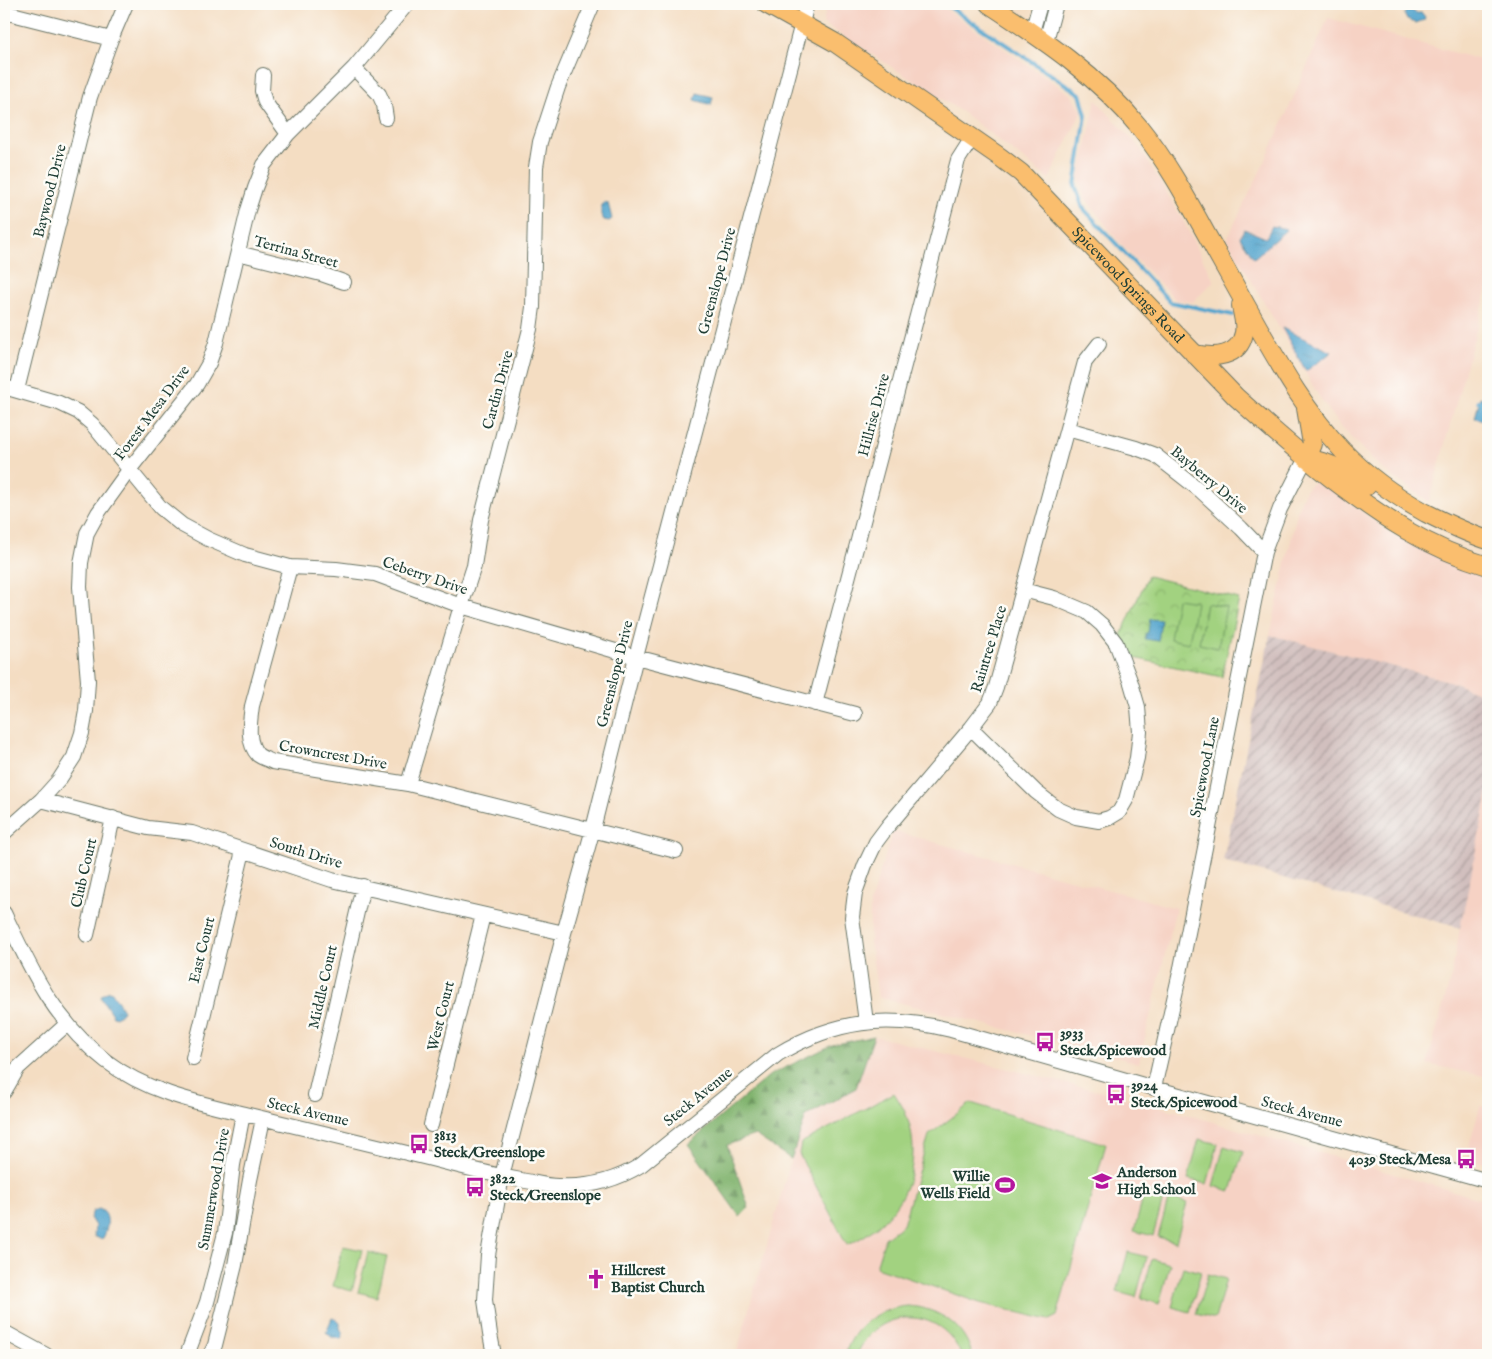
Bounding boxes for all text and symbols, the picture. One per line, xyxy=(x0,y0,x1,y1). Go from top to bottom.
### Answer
street label: Baywood Drive xyxy=(29,142,71,240)
street label: Spicewood Springs Road xyxy=(1068,222,1189,348)
street label: Greenslope Drive xyxy=(694,225,740,336)
street label: Terrina Street xyxy=(252,232,340,272)
street label: Cardin Drive xyxy=(478,348,518,432)
street label: Forest Mesa Drive xyxy=(110,362,194,464)
street label: Hillrise Drive xyxy=(854,371,894,459)
street label: Bayberry Drive xyxy=(1166,442,1252,518)
street label: Ceberry Drive xyxy=(380,553,470,600)
street label: Raintree Place xyxy=(967,603,1011,695)
street label: Greenslope Drive xyxy=(592,618,638,730)
street label: Spicewood Lane xyxy=(1186,715,1224,819)
street label: Crowncrest Drive xyxy=(277,736,389,774)
street label: South Drive xyxy=(267,833,345,873)
street label: Club Court xyxy=(67,836,101,910)
street label: East Court xyxy=(185,915,219,985)
street label: Middle Court xyxy=(304,943,342,1031)
street label: West Court xyxy=(423,979,459,1053)
place label: 3933 Steck/Spicewood xyxy=(1060,1024,1167,1060)
bus stop icon: 3933 Steck/Spicewood xyxy=(1034,1031,1056,1053)
street label: Steck Avenue xyxy=(660,1063,736,1131)
place label: 3924 Steck/Spicewood xyxy=(1131,1076,1238,1112)
bus stop icon: 3924 Steck/Spicewood xyxy=(1105,1083,1127,1105)
street label: Steck Avenue xyxy=(1259,1092,1345,1132)
street label: Steck Avenue xyxy=(265,1093,351,1131)
place label: 3813 Steck/Greenslope xyxy=(434,1126,545,1162)
street label: Summerwood Drive xyxy=(194,1127,234,1251)
bus stop icon: 3813 Steck/Greenslope xyxy=(408,1133,430,1155)
bus stop icon: 4039 Steck/Mesa xyxy=(1455,1148,1477,1170)
place label: 4039 Steck/Mesa xyxy=(1349,1150,1452,1169)
place label: Anderson High School xyxy=(1116,1163,1196,1199)
place label: Willie Wells Field xyxy=(919,1167,991,1203)
place label: 3822 Steck/Greenslope xyxy=(490,1169,601,1205)
school or university icon: Anderson High School xyxy=(1091,1170,1113,1192)
sports icon: Willie Wells Field xyxy=(994,1174,1016,1196)
bus stop icon: 3822 Steck/Greenslope xyxy=(464,1176,486,1198)
place label: Hillcrest Baptist Church xyxy=(611,1261,706,1297)
church icon: Hillcrest Baptist Church xyxy=(585,1268,607,1290)

